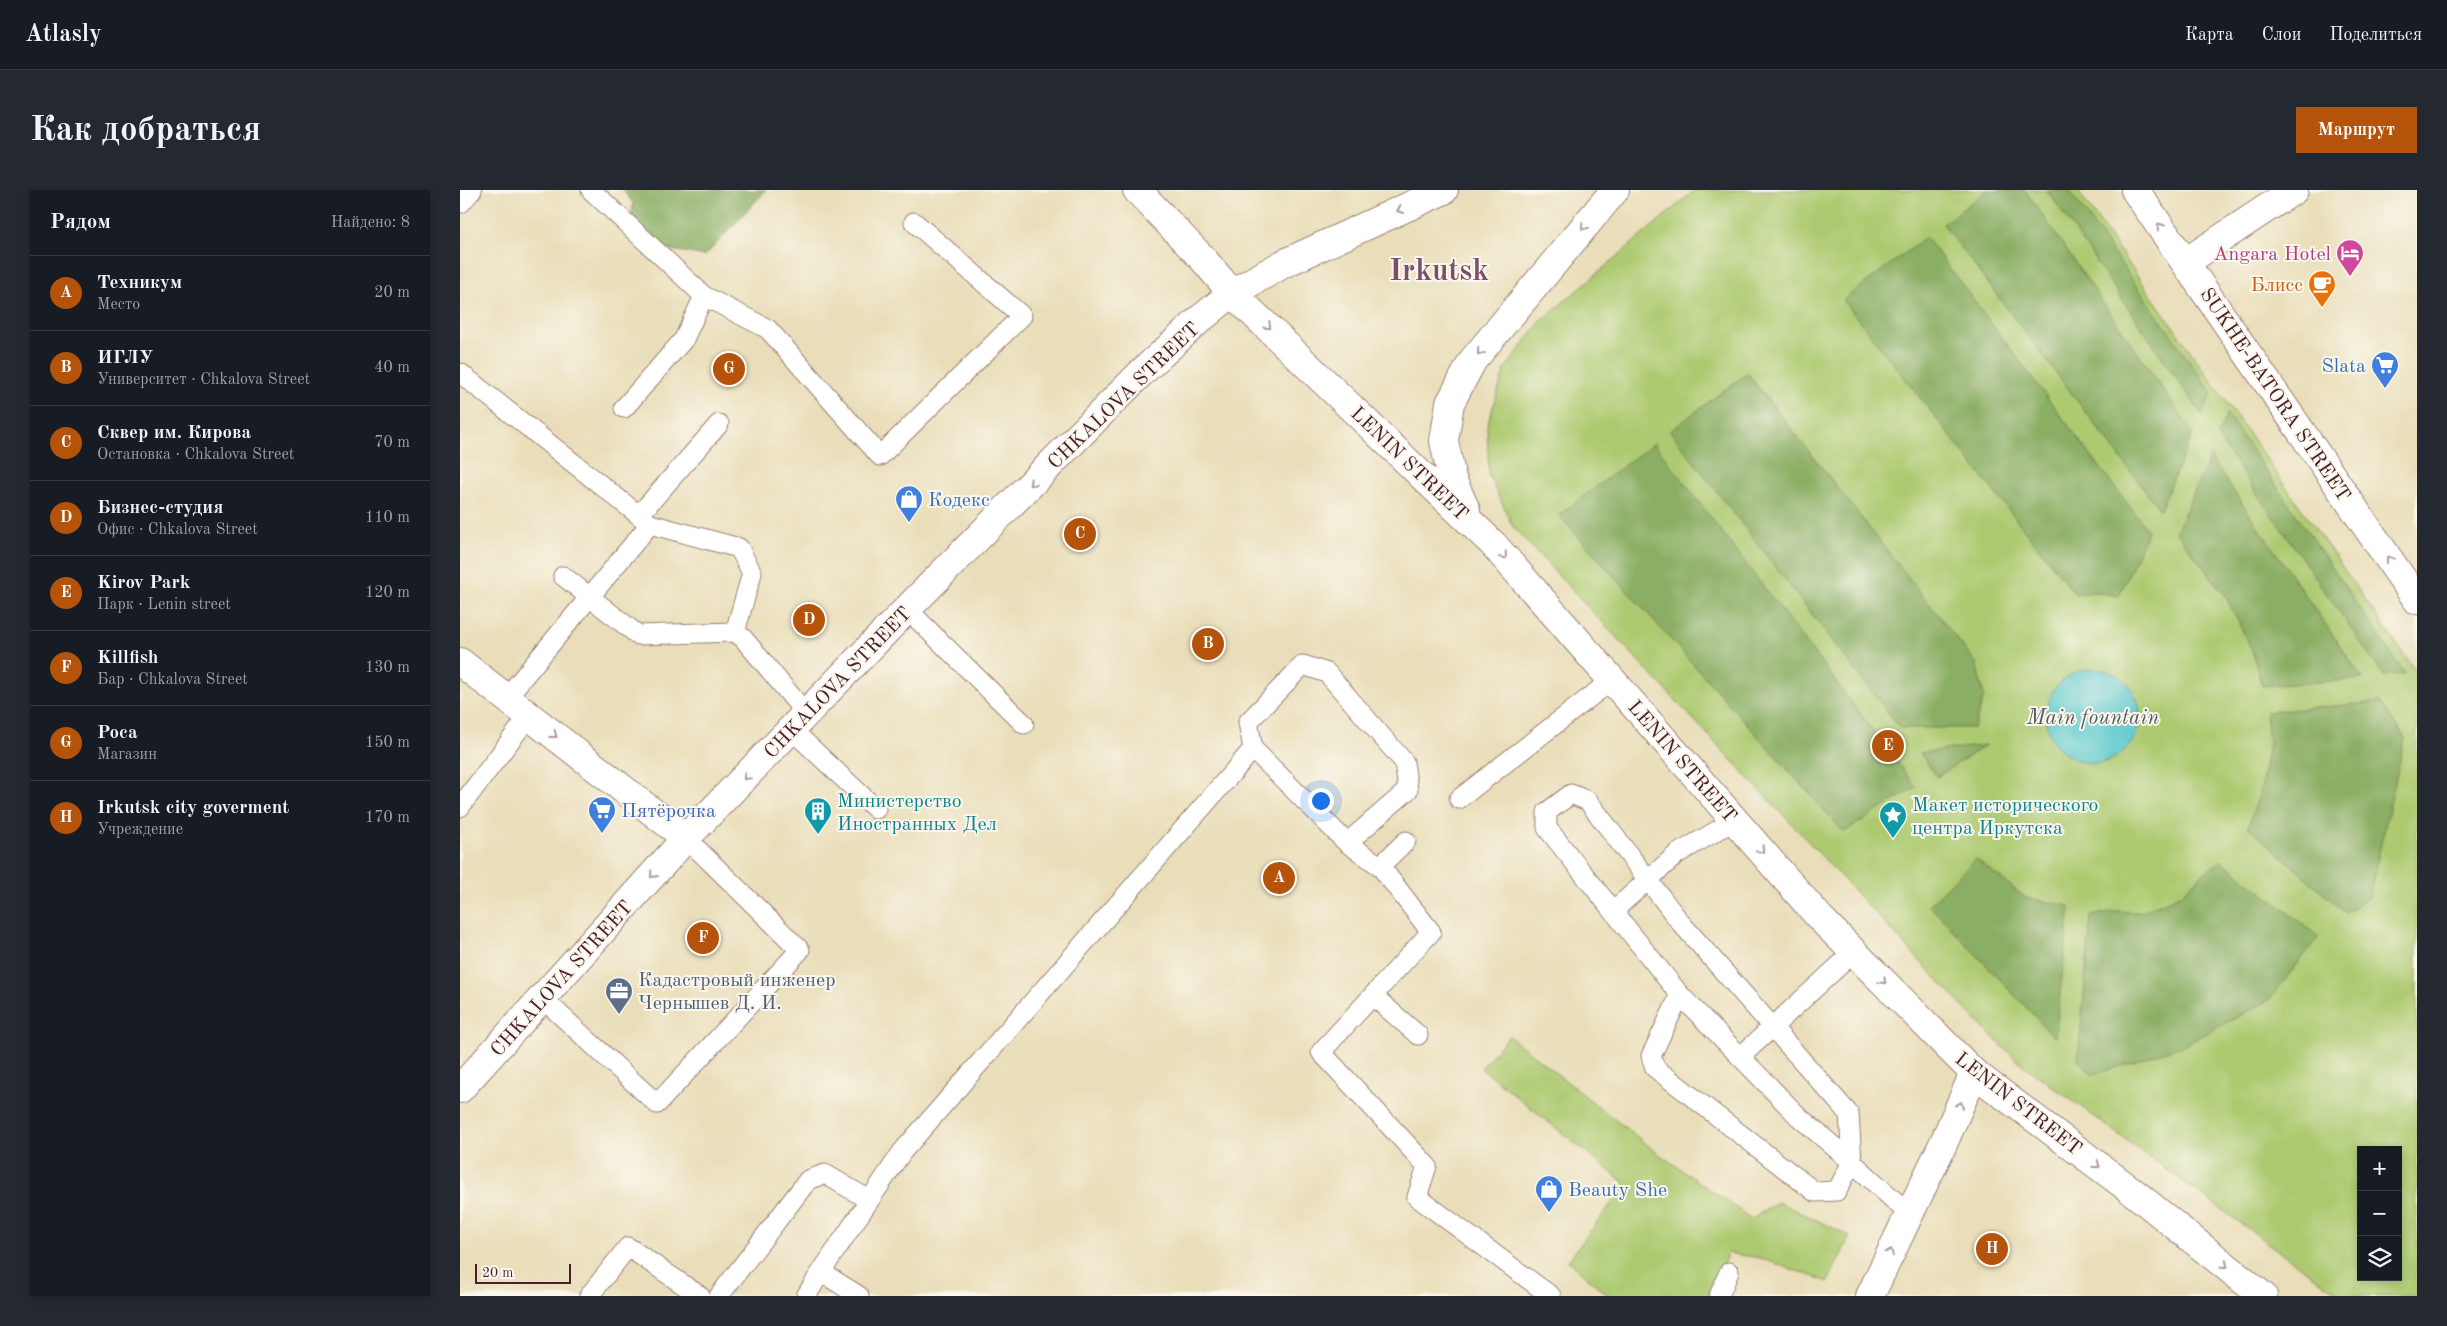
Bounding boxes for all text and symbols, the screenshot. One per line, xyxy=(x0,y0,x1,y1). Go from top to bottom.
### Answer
text: Atlasly xyxy=(25,23,102,47)
text: Карта xyxy=(2185,26,2234,44)
text: Слои xyxy=(2262,26,2301,44)
text: Поделиться xyxy=(2329,26,2422,44)
button: Маршрут xyxy=(2296,107,2417,153)
text: Как добраться xyxy=(30,113,261,148)
one-way arrow xyxy=(1396,204,1405,215)
text: Рядом xyxy=(50,212,111,233)
text: Найдено: 8 xyxy=(331,215,410,231)
one-way arrow xyxy=(1581,222,1590,231)
one-way arrow xyxy=(2157,222,2166,232)
hotel icon: Angara Hotel xyxy=(2335,238,2365,277)
place label: Angara Hotel xyxy=(2213,245,2331,265)
district label: Irkutsk xyxy=(1389,257,1489,287)
cafe icon: Блисс xyxy=(2307,269,2337,308)
text: Техникум xyxy=(97,274,182,293)
place label: Блисс xyxy=(2251,276,2303,296)
text: A xyxy=(60,285,72,301)
text: 20 m xyxy=(374,285,410,301)
street label: SUKHE-BATORA STREET xyxy=(2195,285,2353,505)
text: Место xyxy=(97,297,140,313)
street label: CHKALOVA STREET xyxy=(1045,319,1204,474)
one-way arrow xyxy=(1262,320,1271,329)
one-way arrow xyxy=(1477,346,1485,355)
text: ИГЛУ xyxy=(97,349,153,368)
pin: G xyxy=(713,350,745,388)
supermarket icon: Slata xyxy=(2370,350,2400,389)
place label: Slata xyxy=(2321,357,2366,377)
text: B xyxy=(60,360,72,376)
text: 40 m xyxy=(374,360,410,376)
text: Университет · Chkalova Street xyxy=(97,372,310,388)
street label: LENIN STREET xyxy=(1346,404,1471,525)
text: Сквер им. Кирова xyxy=(97,424,251,443)
text: C xyxy=(61,435,71,451)
text: 70 m xyxy=(374,435,410,451)
text: Остановка · Chkalova Street xyxy=(97,447,294,463)
one-way arrow xyxy=(1029,477,1038,486)
shop icon: Кодекс xyxy=(894,484,924,523)
place label: Кодекс xyxy=(928,491,990,511)
text: Бизнес-студия xyxy=(97,499,223,518)
text: D xyxy=(60,510,72,526)
text: 110 m xyxy=(365,510,410,526)
pin: C xyxy=(1064,515,1096,553)
text: Офис · Chkalova Street xyxy=(97,522,258,538)
one-way arrow xyxy=(1498,550,1507,559)
one-way arrow xyxy=(2386,556,2396,565)
text: Kirov Park xyxy=(97,574,190,593)
text: E xyxy=(60,585,72,601)
text: 120 m xyxy=(365,585,410,601)
text: Парк · Lenin street xyxy=(97,597,231,613)
pin: D xyxy=(793,601,825,639)
street label: CHKALOVA STREET xyxy=(761,604,916,763)
pin: B xyxy=(1192,625,1224,663)
text: Killfish xyxy=(97,649,158,668)
text: F xyxy=(61,660,71,676)
text: 130 m xyxy=(365,660,410,676)
text: Бар · Chkalova Street xyxy=(97,672,248,688)
street label: LENIN STREET xyxy=(1623,697,1740,827)
water label: Main fountain xyxy=(2026,708,2159,729)
text: Роса xyxy=(97,724,138,743)
pin: E xyxy=(1872,727,1904,765)
one-way arrow xyxy=(548,729,557,738)
text: G xyxy=(60,735,72,751)
text: 150 m xyxy=(365,735,410,751)
text: Магазин xyxy=(97,747,157,763)
one-way arrow xyxy=(743,772,752,781)
your location xyxy=(1308,788,1334,814)
place label: Министерство Иностранных Дел xyxy=(837,792,997,835)
supermarket icon: Пятёрочка xyxy=(587,795,617,834)
building icon: Министерство Иностранных Дел xyxy=(803,796,833,835)
place label: Макет исторического центра Иркутска xyxy=(1912,796,2098,839)
text: Irkutsk city goverment xyxy=(97,799,289,818)
place icon: Макет исторического центра Иркутска xyxy=(1878,800,1908,839)
place label: Пятёрочка xyxy=(621,802,716,822)
text: H xyxy=(59,810,73,826)
text: 170 m xyxy=(365,810,410,826)
text: Учреждение xyxy=(97,822,183,838)
one-way arrow xyxy=(1755,844,1764,853)
pin: A xyxy=(1263,859,1295,897)
one-way arrow xyxy=(650,869,659,878)
street label: CHKALOVA STREET xyxy=(488,898,637,1061)
pin: F xyxy=(687,919,719,957)
place label: Кадастровый инженер Чернышев Д. И. xyxy=(638,971,836,1014)
office icon: Кадастровый инженер Чернышев Д. И. xyxy=(604,976,634,1015)
one-way arrow xyxy=(1877,976,1886,985)
street label: LENIN STREET xyxy=(1951,1049,2085,1160)
one-way arrow xyxy=(1954,1101,1964,1110)
map controls xyxy=(2357,1146,2402,1281)
button: + xyxy=(2357,1146,2402,1191)
one-way arrow xyxy=(2091,1159,2101,1168)
shop icon: Beauty She xyxy=(1534,1174,1564,1213)
place label: Beauty She xyxy=(1568,1181,1667,1201)
button: − xyxy=(2357,1191,2402,1236)
pin: H xyxy=(1976,1230,2008,1268)
button: layers xyxy=(2357,1236,2402,1281)
one-way arrow xyxy=(1884,1248,1894,1257)
one-way arrow xyxy=(2219,1260,2228,1268)
scale bar xyxy=(475,1261,571,1284)
text: 20 m xyxy=(482,1266,513,1280)

